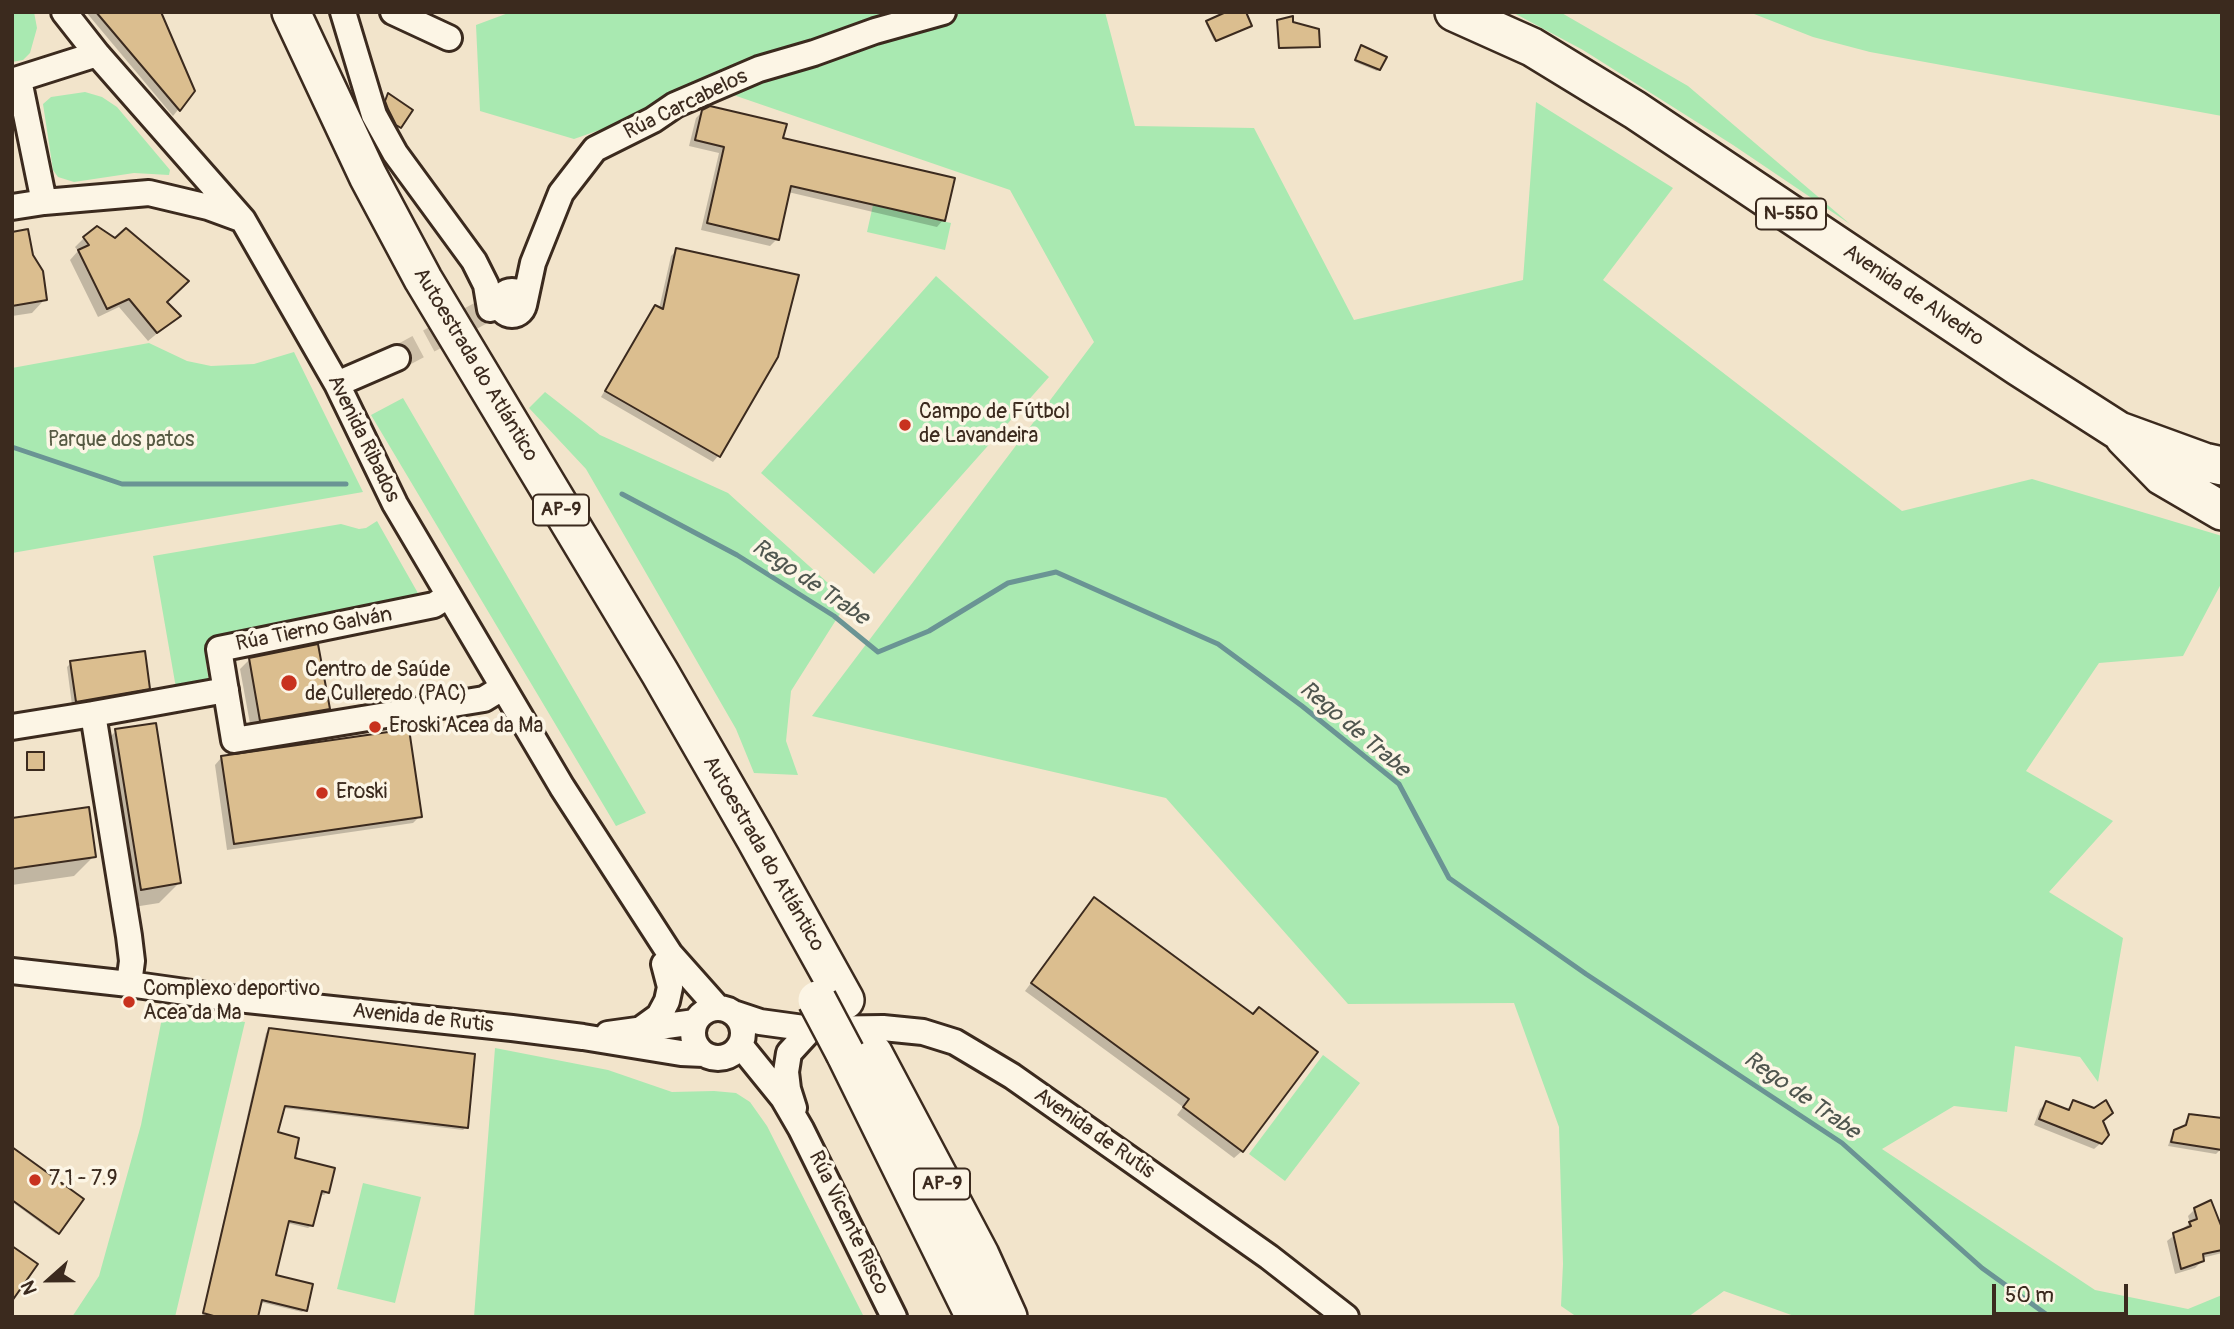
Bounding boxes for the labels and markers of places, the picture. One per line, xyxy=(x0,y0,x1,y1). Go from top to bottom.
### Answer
place label: Campo de Fútbol de Lavandeira xyxy=(919,400,1070,450)
marker: Campo de Fútbol de Lavandeira xyxy=(897,417,913,433)
place label: Centro de Saúde de Culleredo (PAC) xyxy=(305,658,467,708)
marker: Centro de Saúde de Culleredo (PAC) xyxy=(279,673,299,693)
place label: Eroski Acea da Ma xyxy=(389,714,543,740)
marker: Eroski Acea da Ma xyxy=(367,719,383,735)
place label: Eroski xyxy=(336,780,387,806)
marker: Eroski xyxy=(314,785,330,801)
place label: Complexo deportivo Acea da Ma xyxy=(143,977,320,1027)
marker: Complexo deportivo Acea da Ma xyxy=(121,994,137,1010)
place label: 7.1 - 7.9 xyxy=(49,1167,118,1193)
marker: 7.1 - 7.9 xyxy=(27,1172,43,1188)

